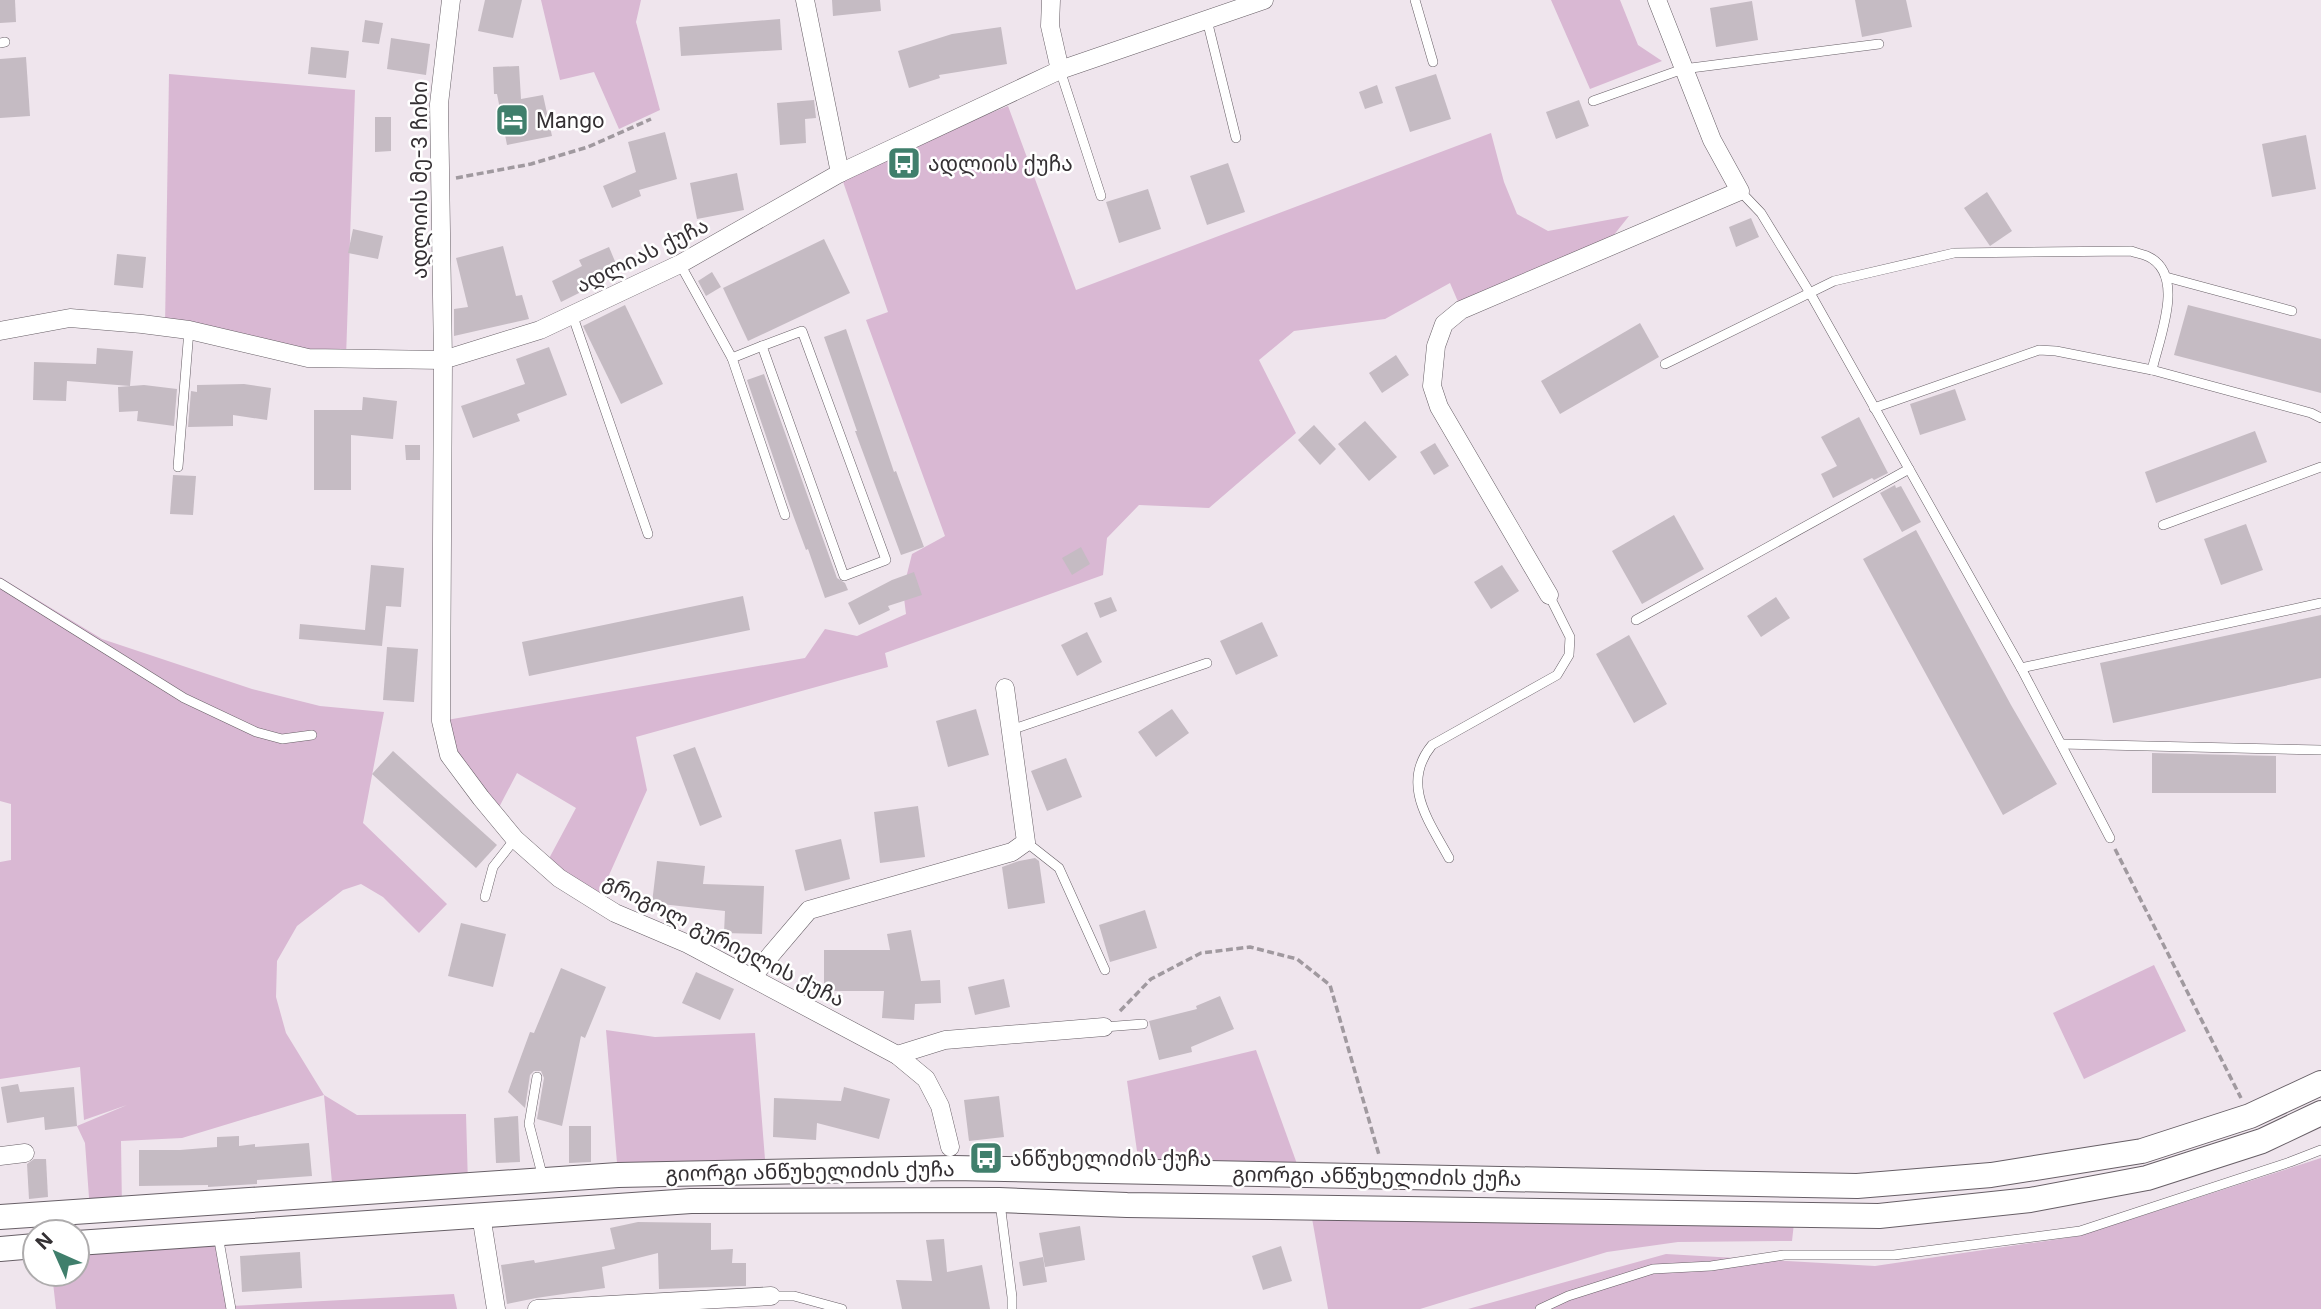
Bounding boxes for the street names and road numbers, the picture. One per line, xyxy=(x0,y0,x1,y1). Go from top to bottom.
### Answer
street label: ადლიის მე-3 ჩიხი xyxy=(407,81,433,279)
street label: ადლიას ქუჩა xyxy=(572,212,713,299)
street label: გრიგოლ გურიელის ქუჩა xyxy=(599,868,849,1013)
street label: გიორგი ანწუხელიძის ქუჩა xyxy=(665,1156,955,1187)
street label: გიორგი ანწუხელიძის ქუჩა xyxy=(1232,1161,1522,1192)

